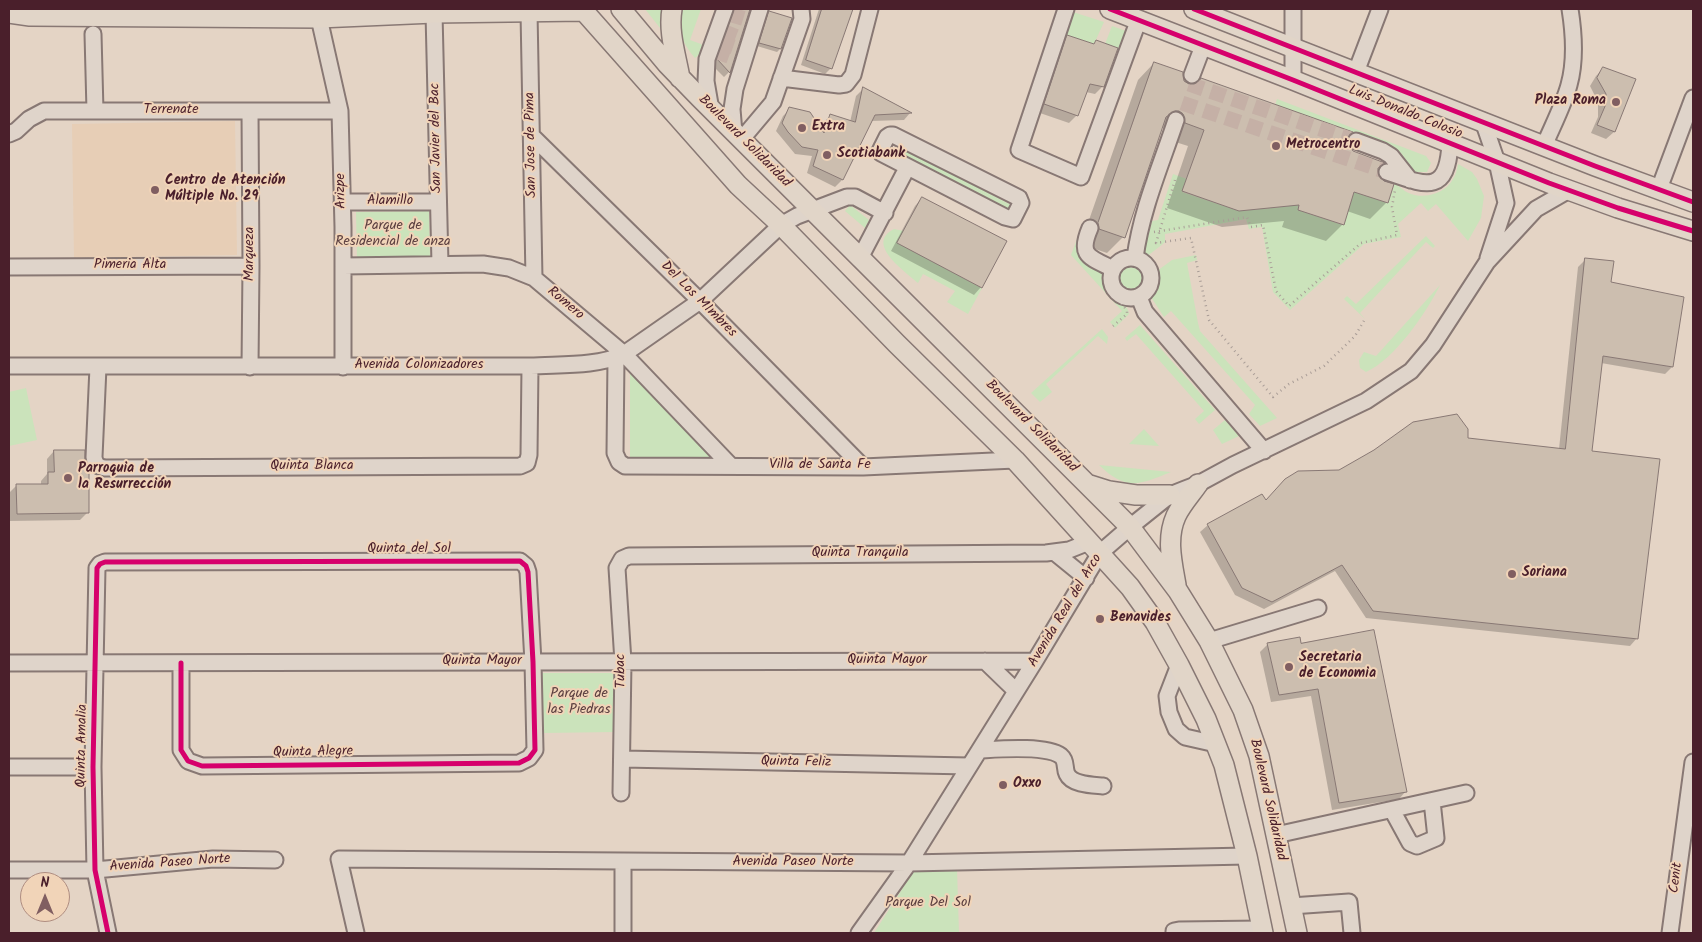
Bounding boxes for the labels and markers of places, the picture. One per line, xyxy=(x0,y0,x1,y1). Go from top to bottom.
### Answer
place label: Plaza Roma xyxy=(1535,94,1606,110)
marker: Plaza Roma xyxy=(1610,96,1622,108)
place label: Extra xyxy=(812,120,845,136)
marker: Extra xyxy=(796,122,808,134)
place label: Metrocentro xyxy=(1286,138,1360,154)
marker: Metrocentro xyxy=(1270,140,1282,152)
place label: Scotiabank xyxy=(837,147,905,163)
marker: Scotiabank xyxy=(821,149,833,161)
place label: Centro de Atención Múltiple No. 29 xyxy=(165,174,285,206)
marker: Centro de Atención Múltiple No. 29 xyxy=(149,184,161,196)
place label: Parroquia de la Resurrección xyxy=(78,462,171,494)
marker: Parroquia de la Resurrección xyxy=(62,472,74,484)
place label: Soriana xyxy=(1522,566,1567,582)
marker: Soriana xyxy=(1506,568,1518,580)
place label: Benavides xyxy=(1110,611,1171,627)
marker: Benavides xyxy=(1094,613,1106,625)
place label: Secretaria de Economia xyxy=(1299,651,1376,684)
marker: Secretaria de Economia xyxy=(1283,661,1295,673)
place label: Oxxo xyxy=(1013,777,1041,793)
marker: Oxxo xyxy=(997,779,1009,791)

